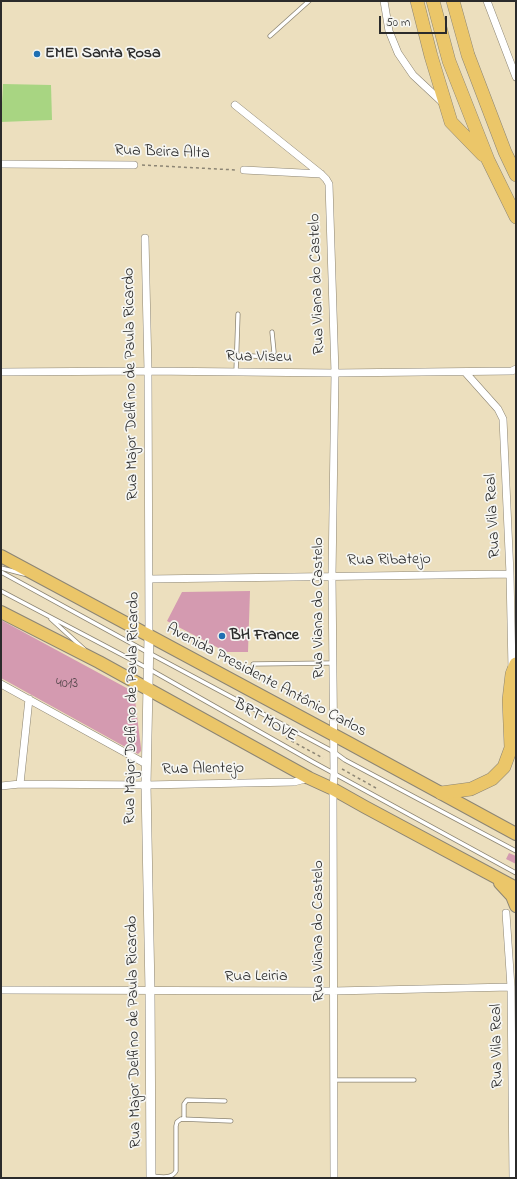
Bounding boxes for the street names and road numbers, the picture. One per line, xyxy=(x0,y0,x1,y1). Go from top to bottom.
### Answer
street label: Rua Beira Alta xyxy=(114,142,210,164)
street label: Rua Viana do Castelo xyxy=(306,213,330,355)
street label: Rua Major Delfino de Paula Ricardo xyxy=(120,267,144,501)
street label: Rua Viseu xyxy=(226,348,292,368)
street label: Rua Vila Real xyxy=(482,473,506,559)
street label: Rua Viana do Castelo xyxy=(309,537,329,679)
street label: Rua Ribatejo xyxy=(347,551,431,571)
street label: Rua Major Delfino de Paula Ricardo xyxy=(121,591,145,825)
street label: Avenida Presidente Antônio Carlos xyxy=(163,620,369,742)
street label: BRT MOVE xyxy=(230,695,300,747)
street label: Rua Alentejo xyxy=(162,760,244,780)
street label: Rua Viana do Castelo xyxy=(309,860,329,1002)
street label: Rua Major Delfino de Paula Ricardo xyxy=(123,915,147,1149)
street label: Rua Leiria xyxy=(224,967,288,987)
street label: Rua Vila Real xyxy=(488,1004,508,1088)

